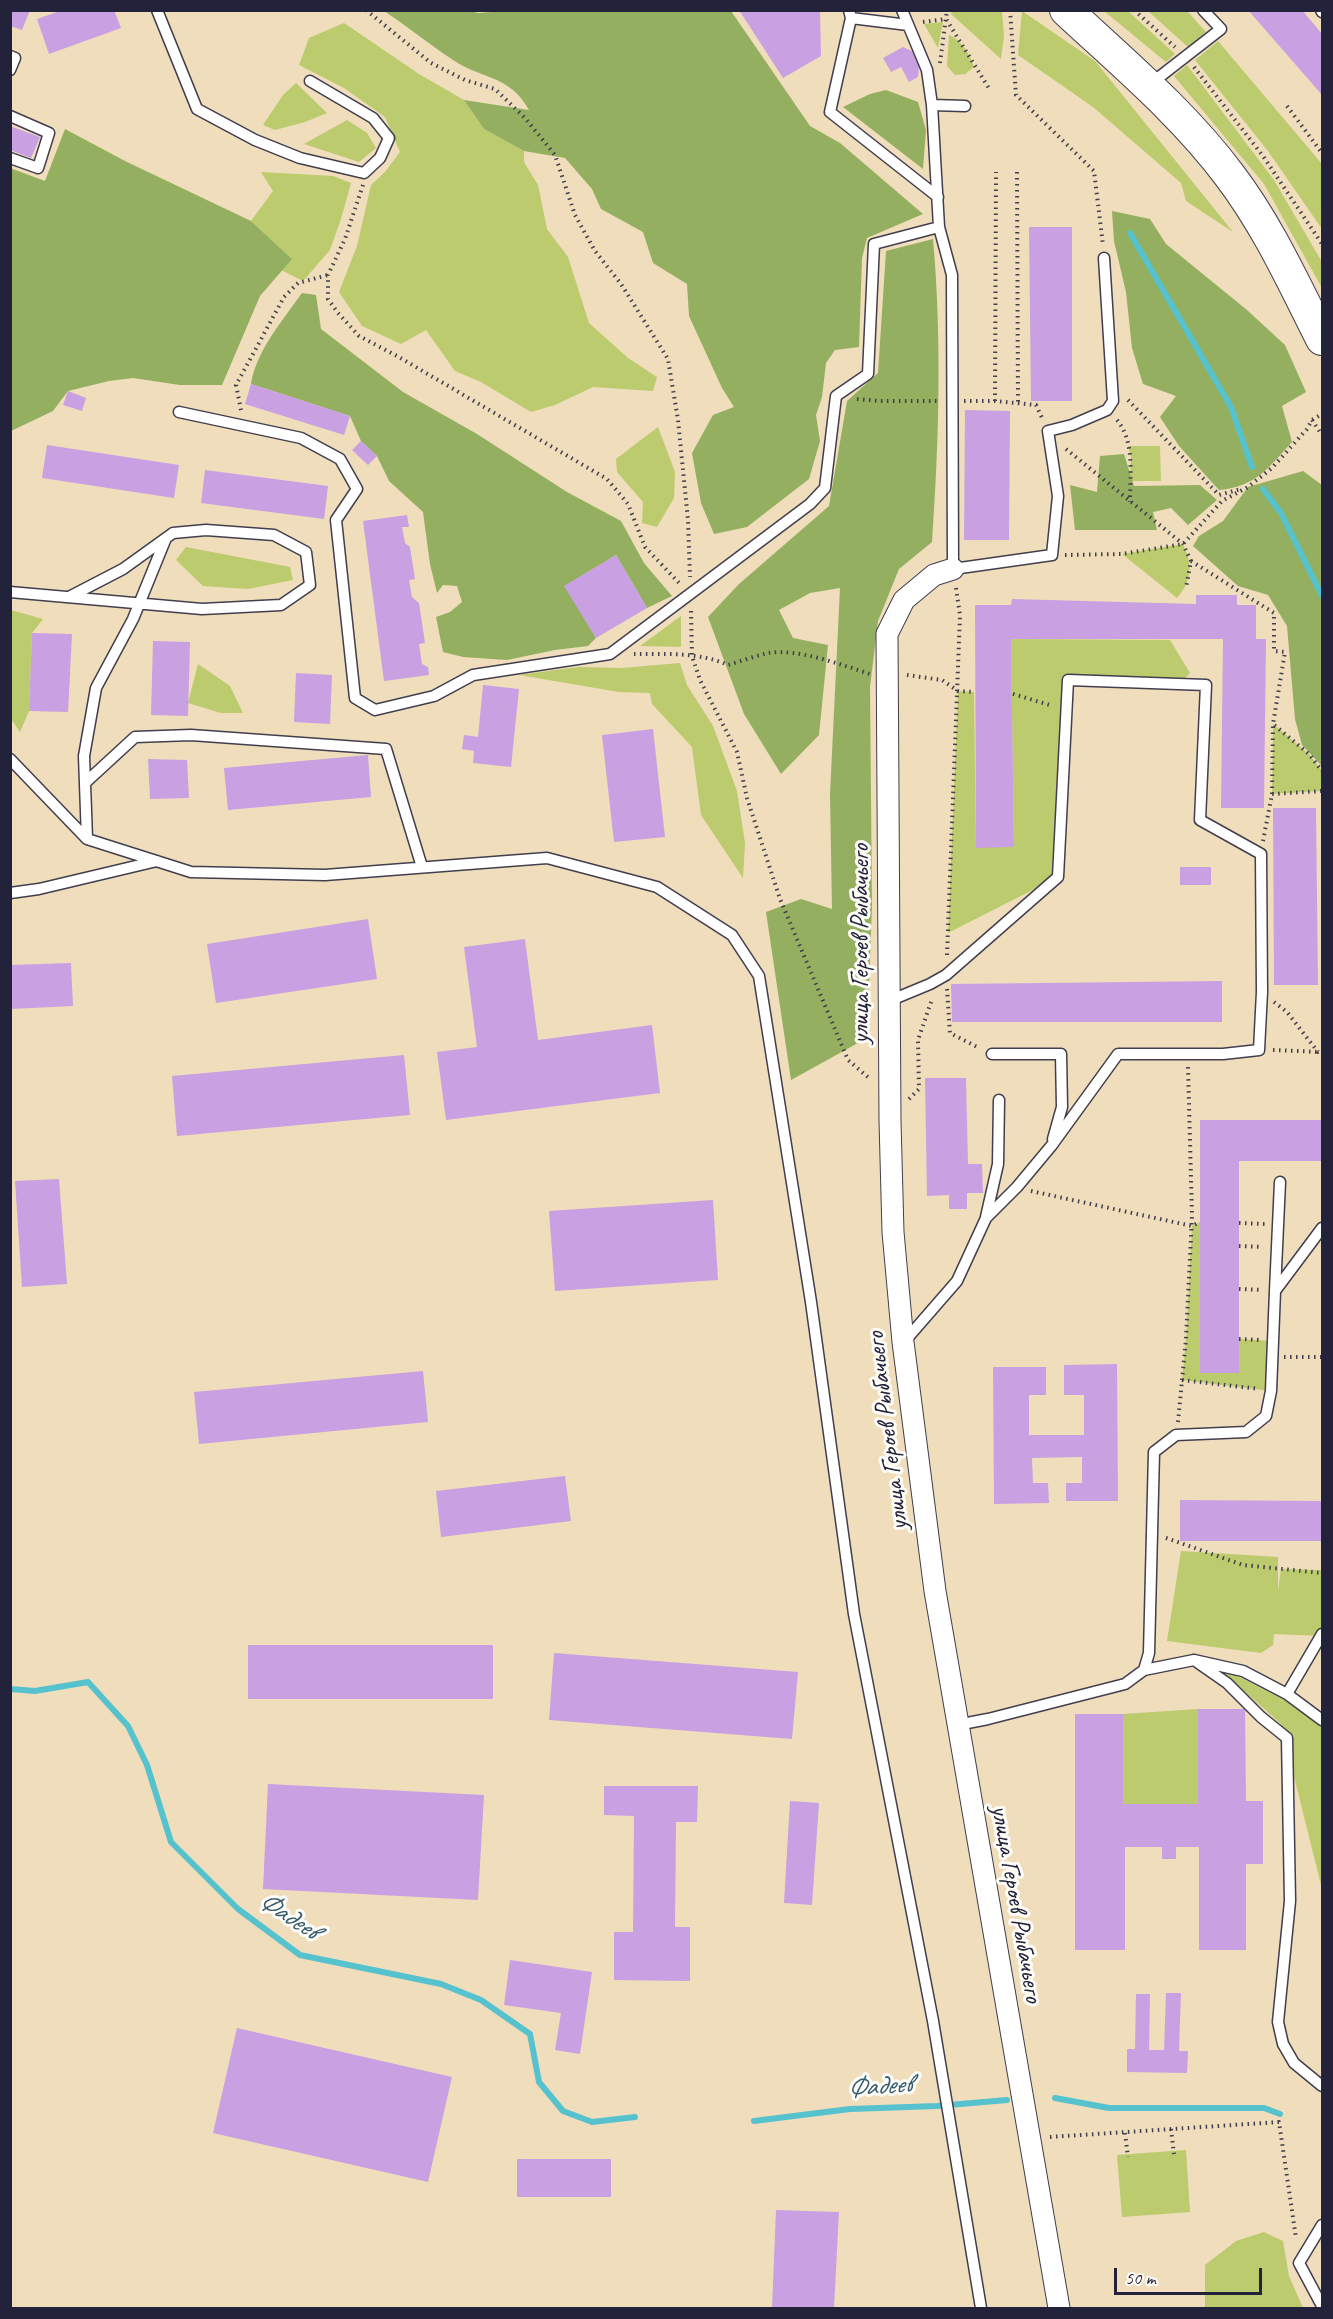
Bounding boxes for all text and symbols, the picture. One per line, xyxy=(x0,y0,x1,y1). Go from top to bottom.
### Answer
street label: улица Героев Рыбачьего xyxy=(845,844,877,1044)
street label: улица Героев Рыбачьего xyxy=(860,1330,916,1532)
street label: улица Героев Рыбачьего xyxy=(983,1803,1049,2005)
water label: Фадеев xyxy=(252,1885,324,1947)
water label: Фадеев xyxy=(846,2069,912,2105)
scale bar xyxy=(1117,2256,1266,2294)
text: 50 m xyxy=(1125,2267,1156,2289)

